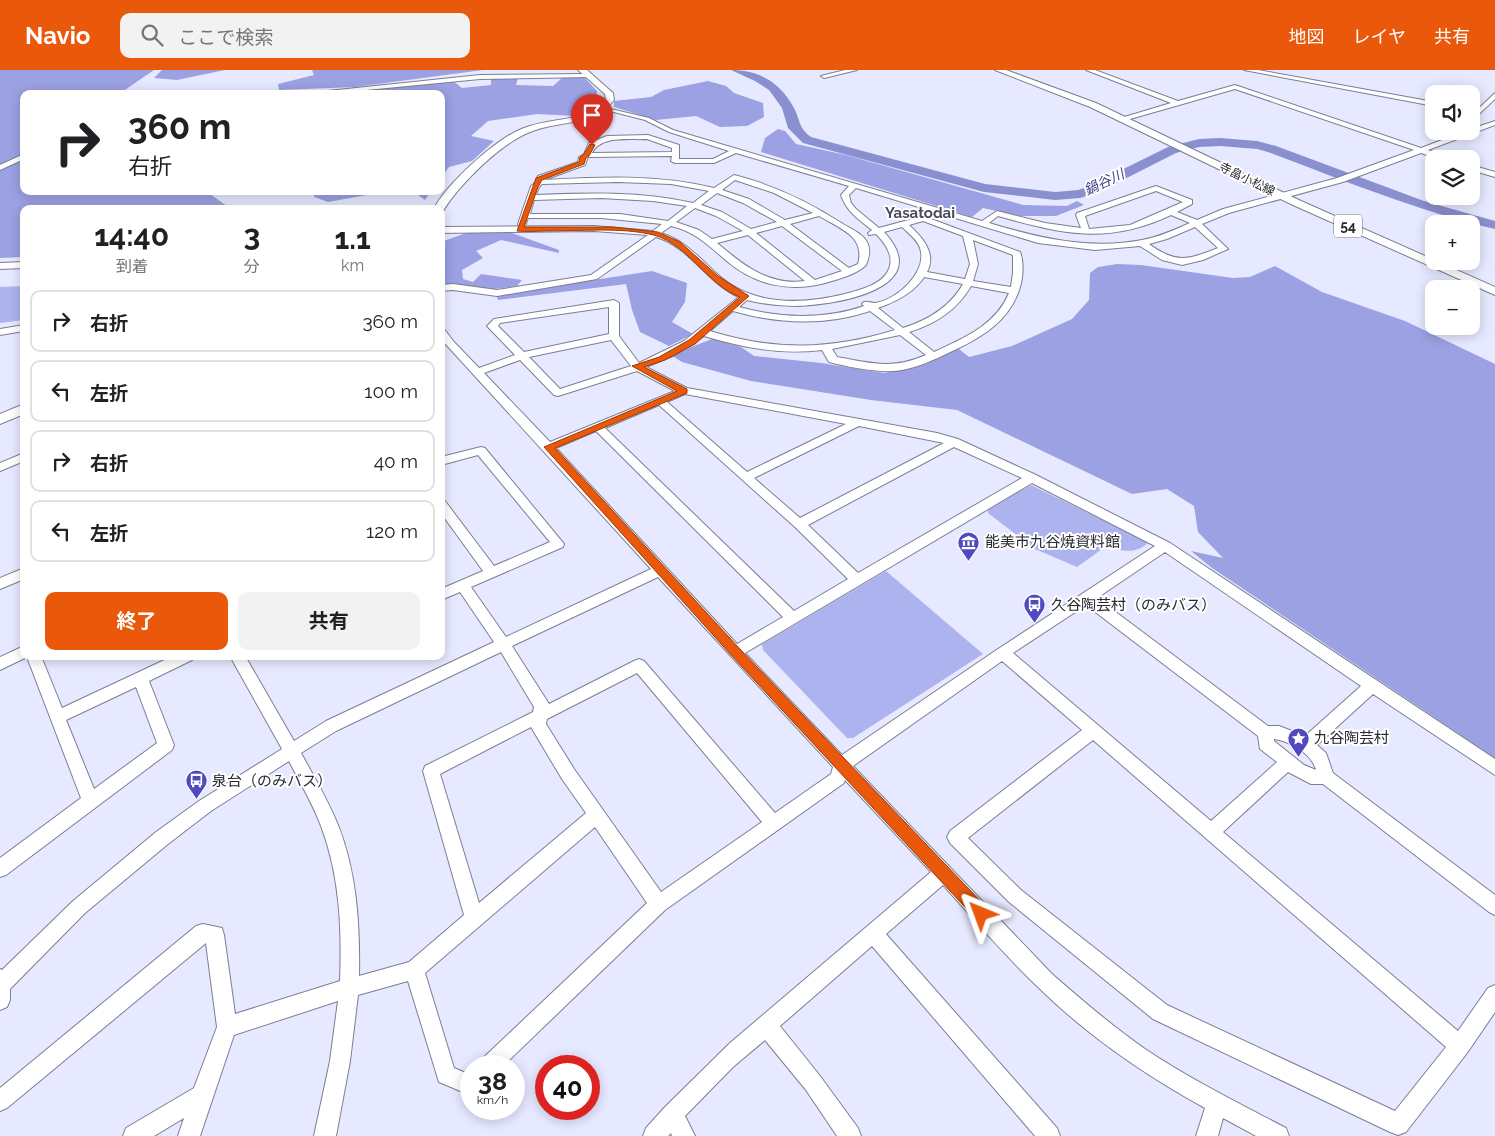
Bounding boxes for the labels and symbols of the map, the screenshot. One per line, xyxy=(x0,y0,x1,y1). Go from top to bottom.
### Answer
pin xyxy=(571,94,613,145)
street label: 寺畠小松線 xyxy=(1217,160,1277,198)
water label: 鍋谷川 xyxy=(1082,165,1128,198)
district label: Yasatodai xyxy=(885,204,955,222)
road number: 54 xyxy=(1334,214,1362,238)
museum icon: 能美市九谷焼資料館 xyxy=(957,530,981,561)
place label: 能美市九谷焼資料館 xyxy=(985,533,1120,551)
bus stop icon: 久谷陶芸村（のみバス） xyxy=(1023,593,1047,624)
place label: 久谷陶芸村（のみバス） xyxy=(1051,596,1216,614)
place icon: 九谷陶芸村 xyxy=(1286,726,1310,757)
place label: 九谷陶芸村 xyxy=(1314,729,1389,747)
bus stop icon: 泉台（のみバス） xyxy=(184,769,208,800)
place label: 泉台（のみバス） xyxy=(212,772,332,790)
position arrow xyxy=(954,887,1006,939)
speed limit sign: 40 xyxy=(535,1055,600,1120)

